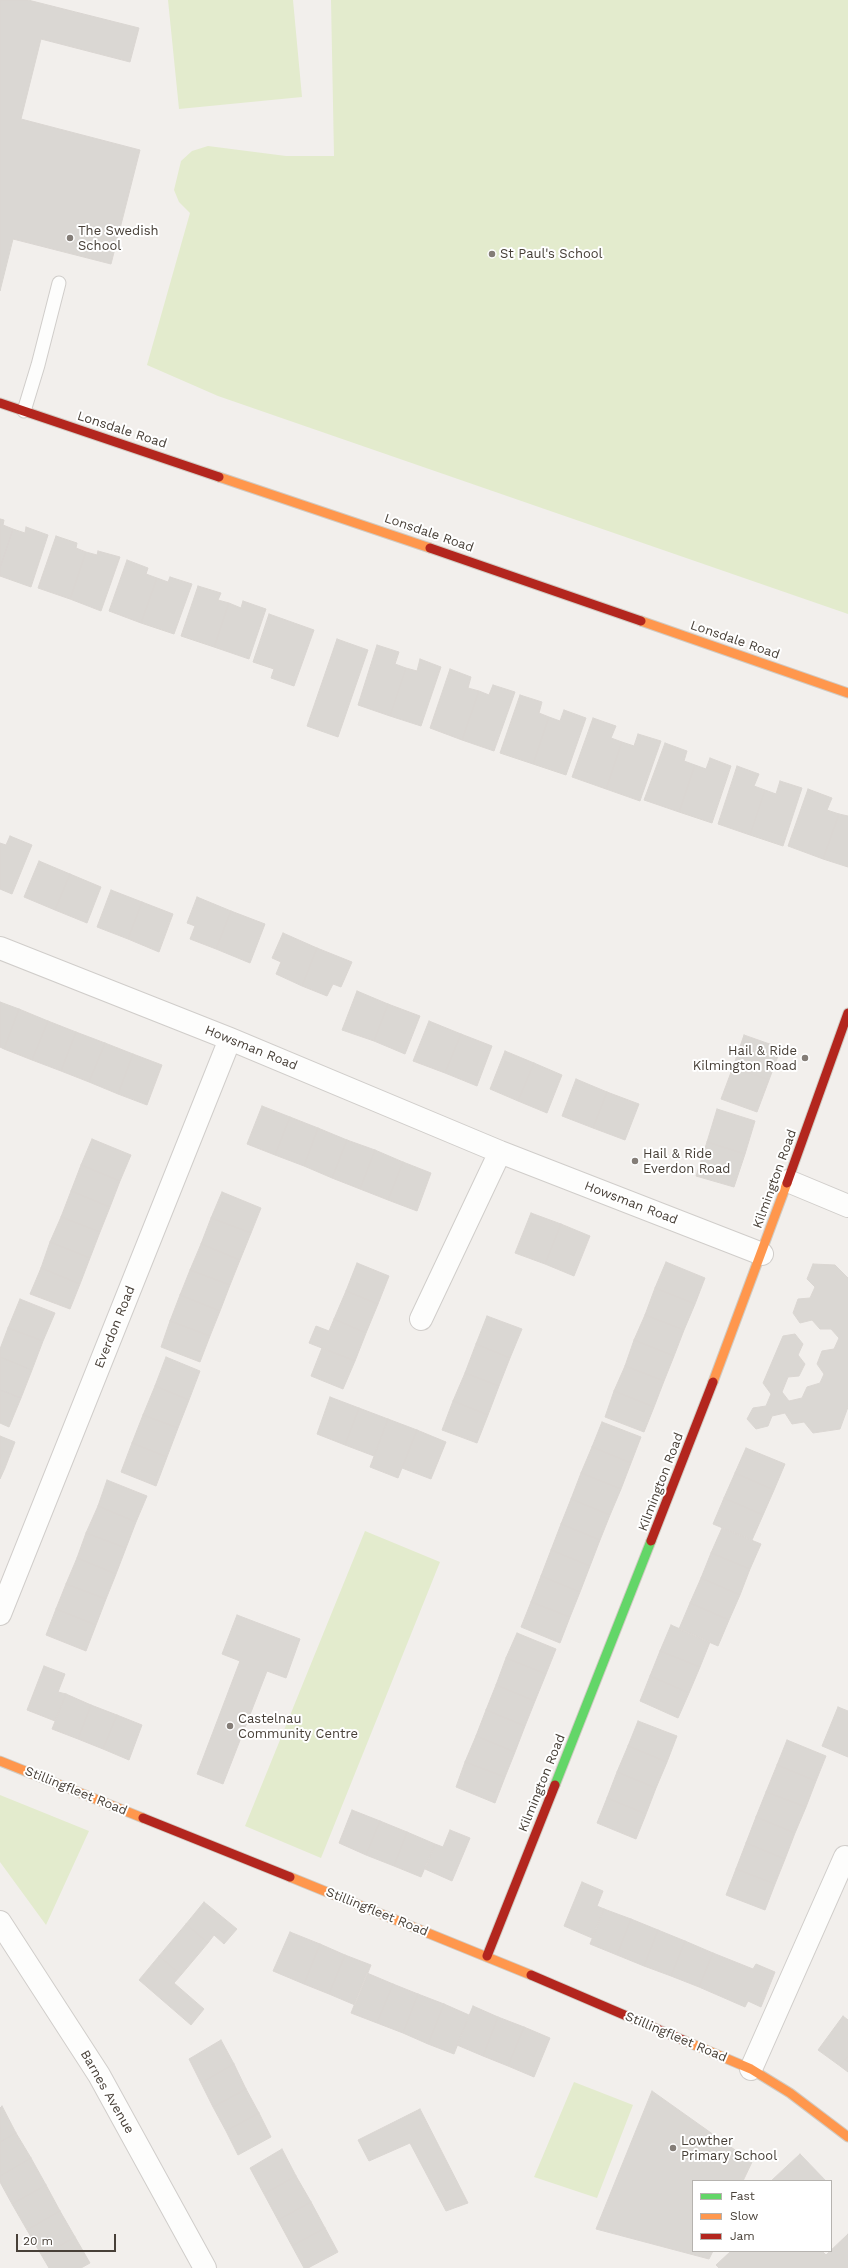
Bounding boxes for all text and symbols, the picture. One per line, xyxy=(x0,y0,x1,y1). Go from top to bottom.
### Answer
place label: The Swedish School xyxy=(78,223,159,254)
marker: The Swedish School xyxy=(65,233,75,243)
place label: St Paul's School xyxy=(500,246,603,262)
marker: St Paul's School xyxy=(487,249,497,259)
street label: Lonsdale Road xyxy=(75,408,169,452)
street label: Lonsdale Road xyxy=(382,510,476,556)
street label: Lonsdale Road xyxy=(688,617,782,663)
street label: Howsman Road xyxy=(202,1022,300,1074)
place label: Hail & Ride Kilmington Road xyxy=(693,1043,797,1074)
marker: Hail & Ride Kilmington Road xyxy=(800,1053,810,1063)
street label: Kilmington Road xyxy=(750,1127,800,1231)
place label: Hail & Ride Everdon Road xyxy=(643,1146,730,1177)
marker: Hail & Ride Everdon Road xyxy=(630,1156,640,1166)
street label: Howsman Road xyxy=(582,1178,680,1228)
street label: Everdon Road xyxy=(91,1284,139,1370)
street label: Kilmington Road xyxy=(635,1431,687,1533)
place label: Castelnau Community Centre xyxy=(238,1711,358,1742)
marker: Castelnau Community Centre xyxy=(225,1721,235,1731)
street label: Kilmington Road xyxy=(515,1732,569,1834)
street label: Stillingfleet Road xyxy=(22,1763,130,1819)
street label: Stillingfleet Road xyxy=(323,1884,431,1940)
street label: Stillingfleet Road xyxy=(623,2009,729,2065)
street label: Barnes Avenue xyxy=(77,2047,137,2137)
place label: Lowther Primary School xyxy=(681,2133,777,2164)
marker: Lowther Primary School xyxy=(668,2143,678,2153)
legend xyxy=(692,2180,832,2252)
text: Fast xyxy=(730,2189,755,2203)
text: Slow xyxy=(730,2209,758,2223)
scale bar xyxy=(18,2226,118,2252)
text: Jam xyxy=(730,2229,755,2243)
text: 20 m xyxy=(23,2234,53,2248)

